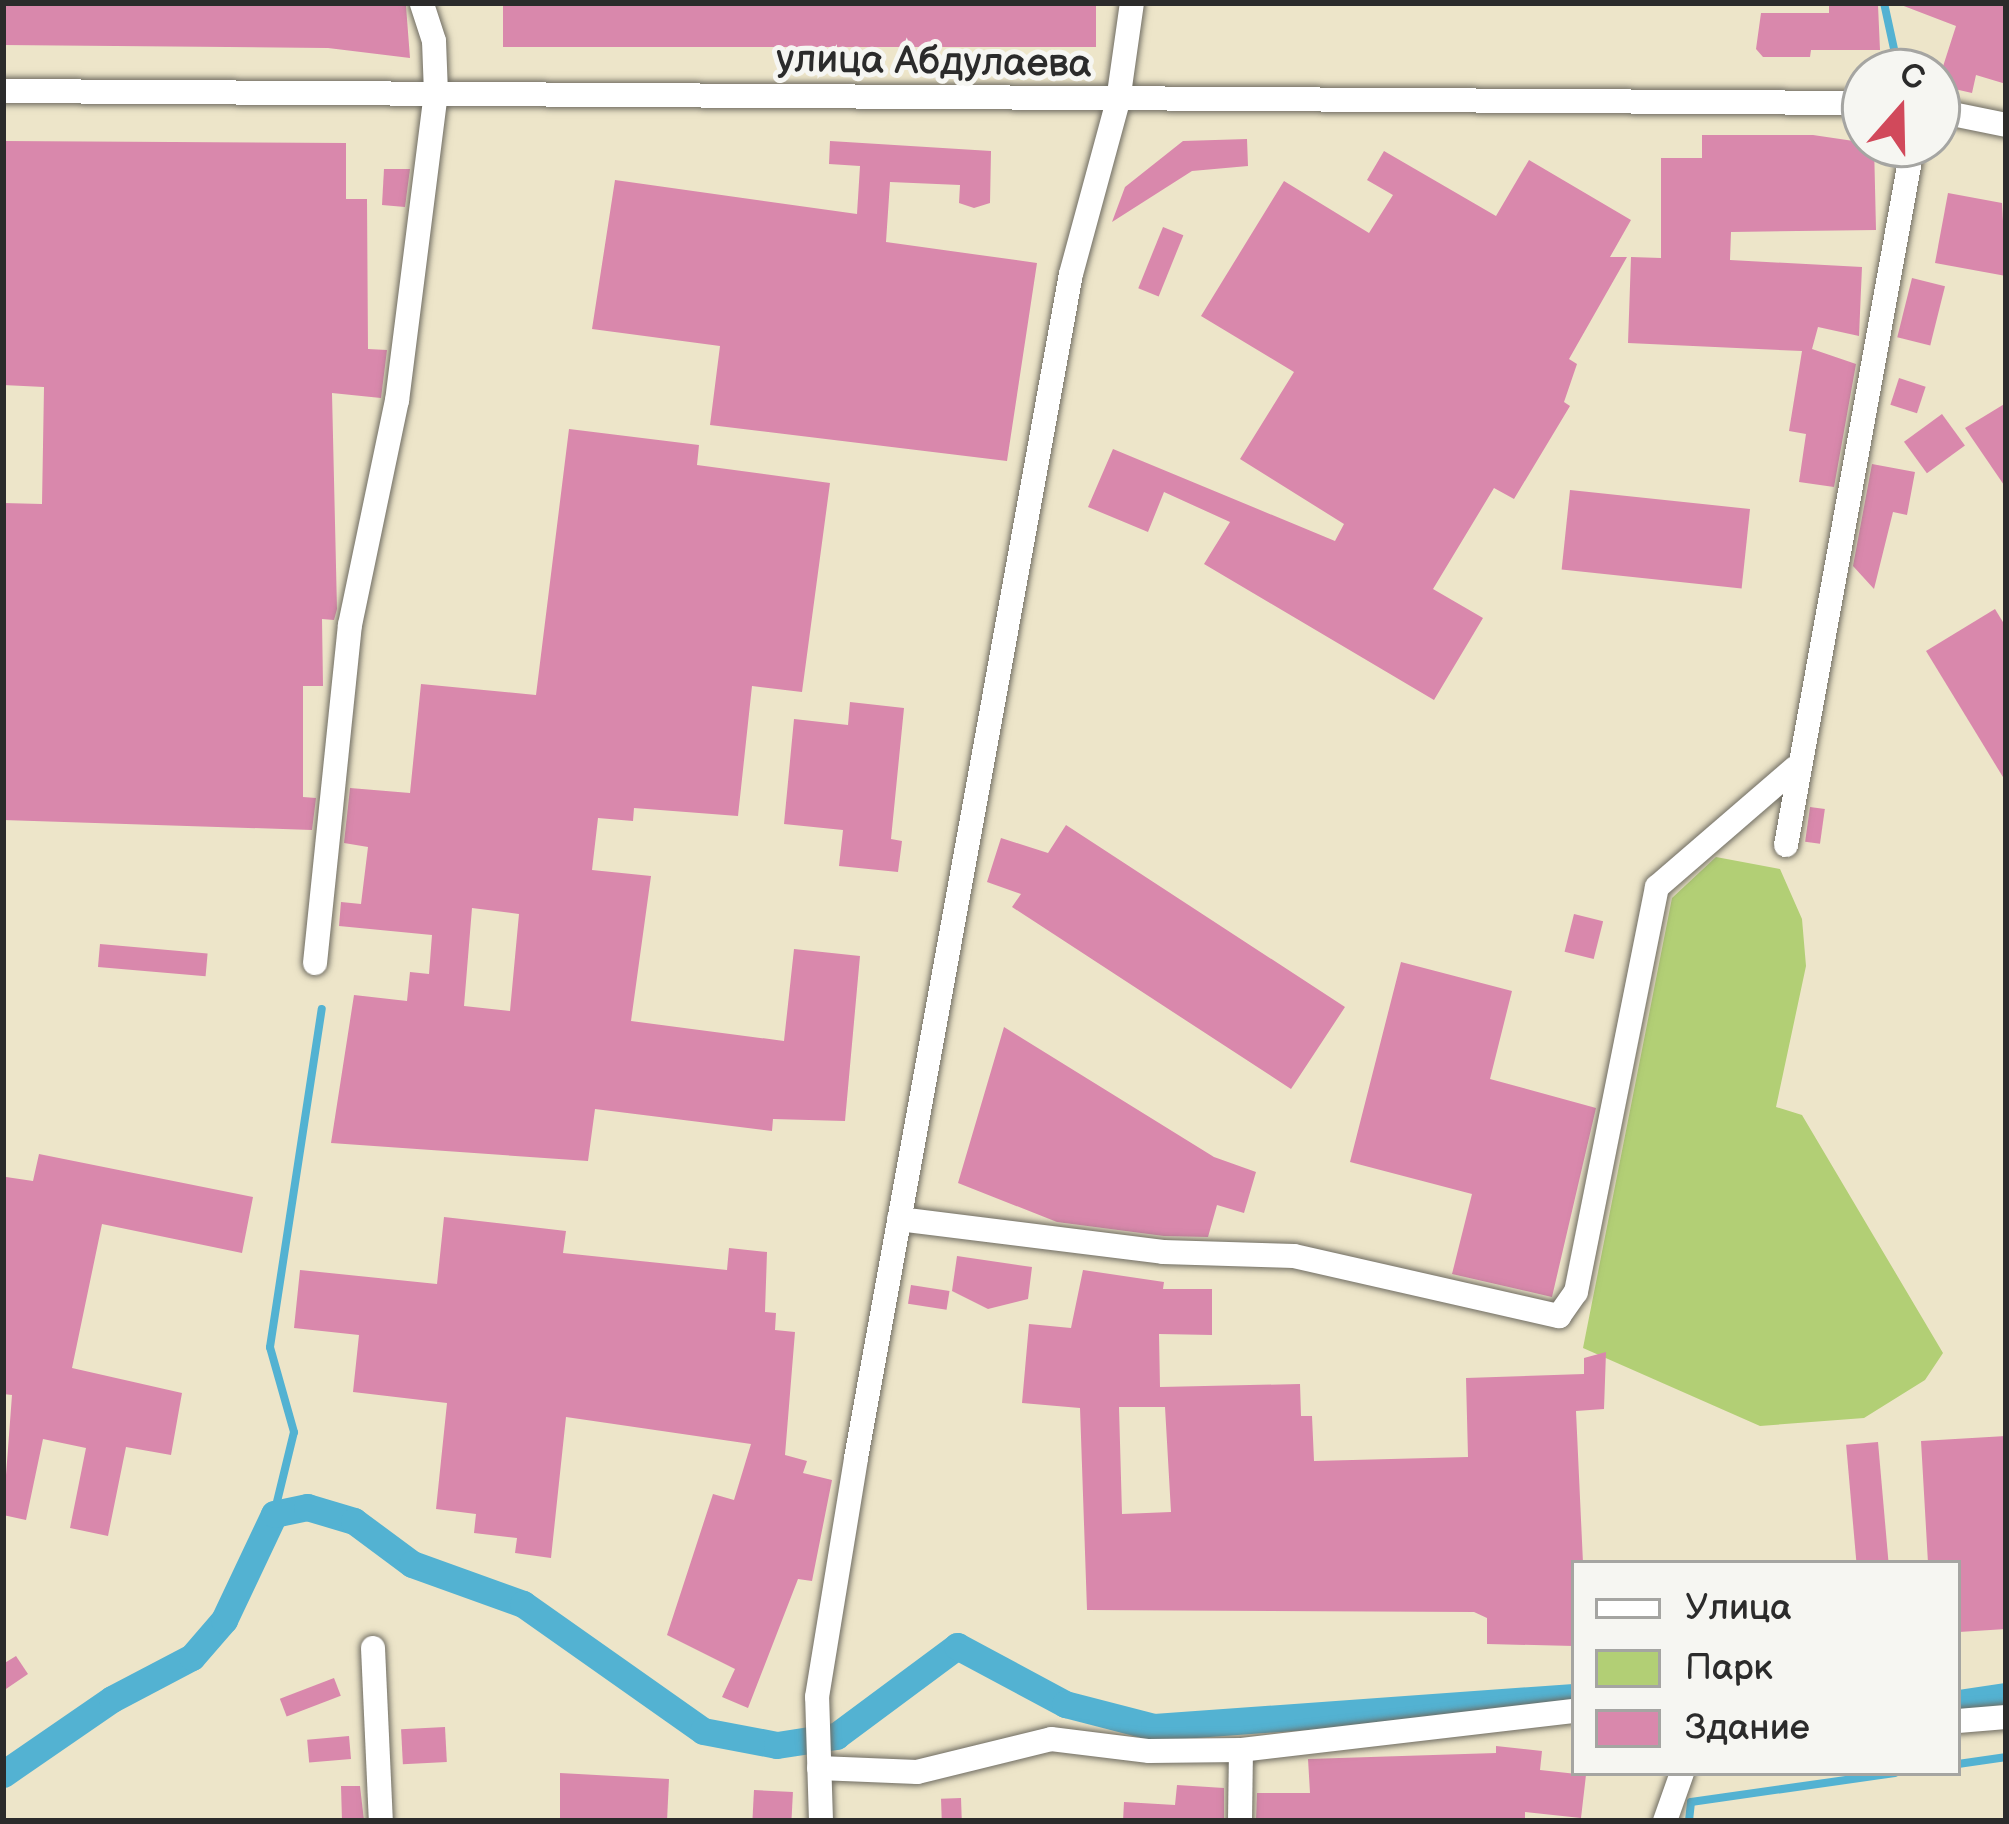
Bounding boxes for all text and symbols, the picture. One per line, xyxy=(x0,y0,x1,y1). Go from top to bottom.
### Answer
street label: улица Абдулаева xyxy=(776,37,1092,89)
north arrow xyxy=(1841,48,1961,168)
text: С xyxy=(1895,54,1930,100)
legend xyxy=(1571,1560,1961,1776)
text: Улица xyxy=(1685,1587,1792,1630)
text: Парк xyxy=(1685,1647,1773,1690)
text: Здание xyxy=(1685,1707,1810,1750)

